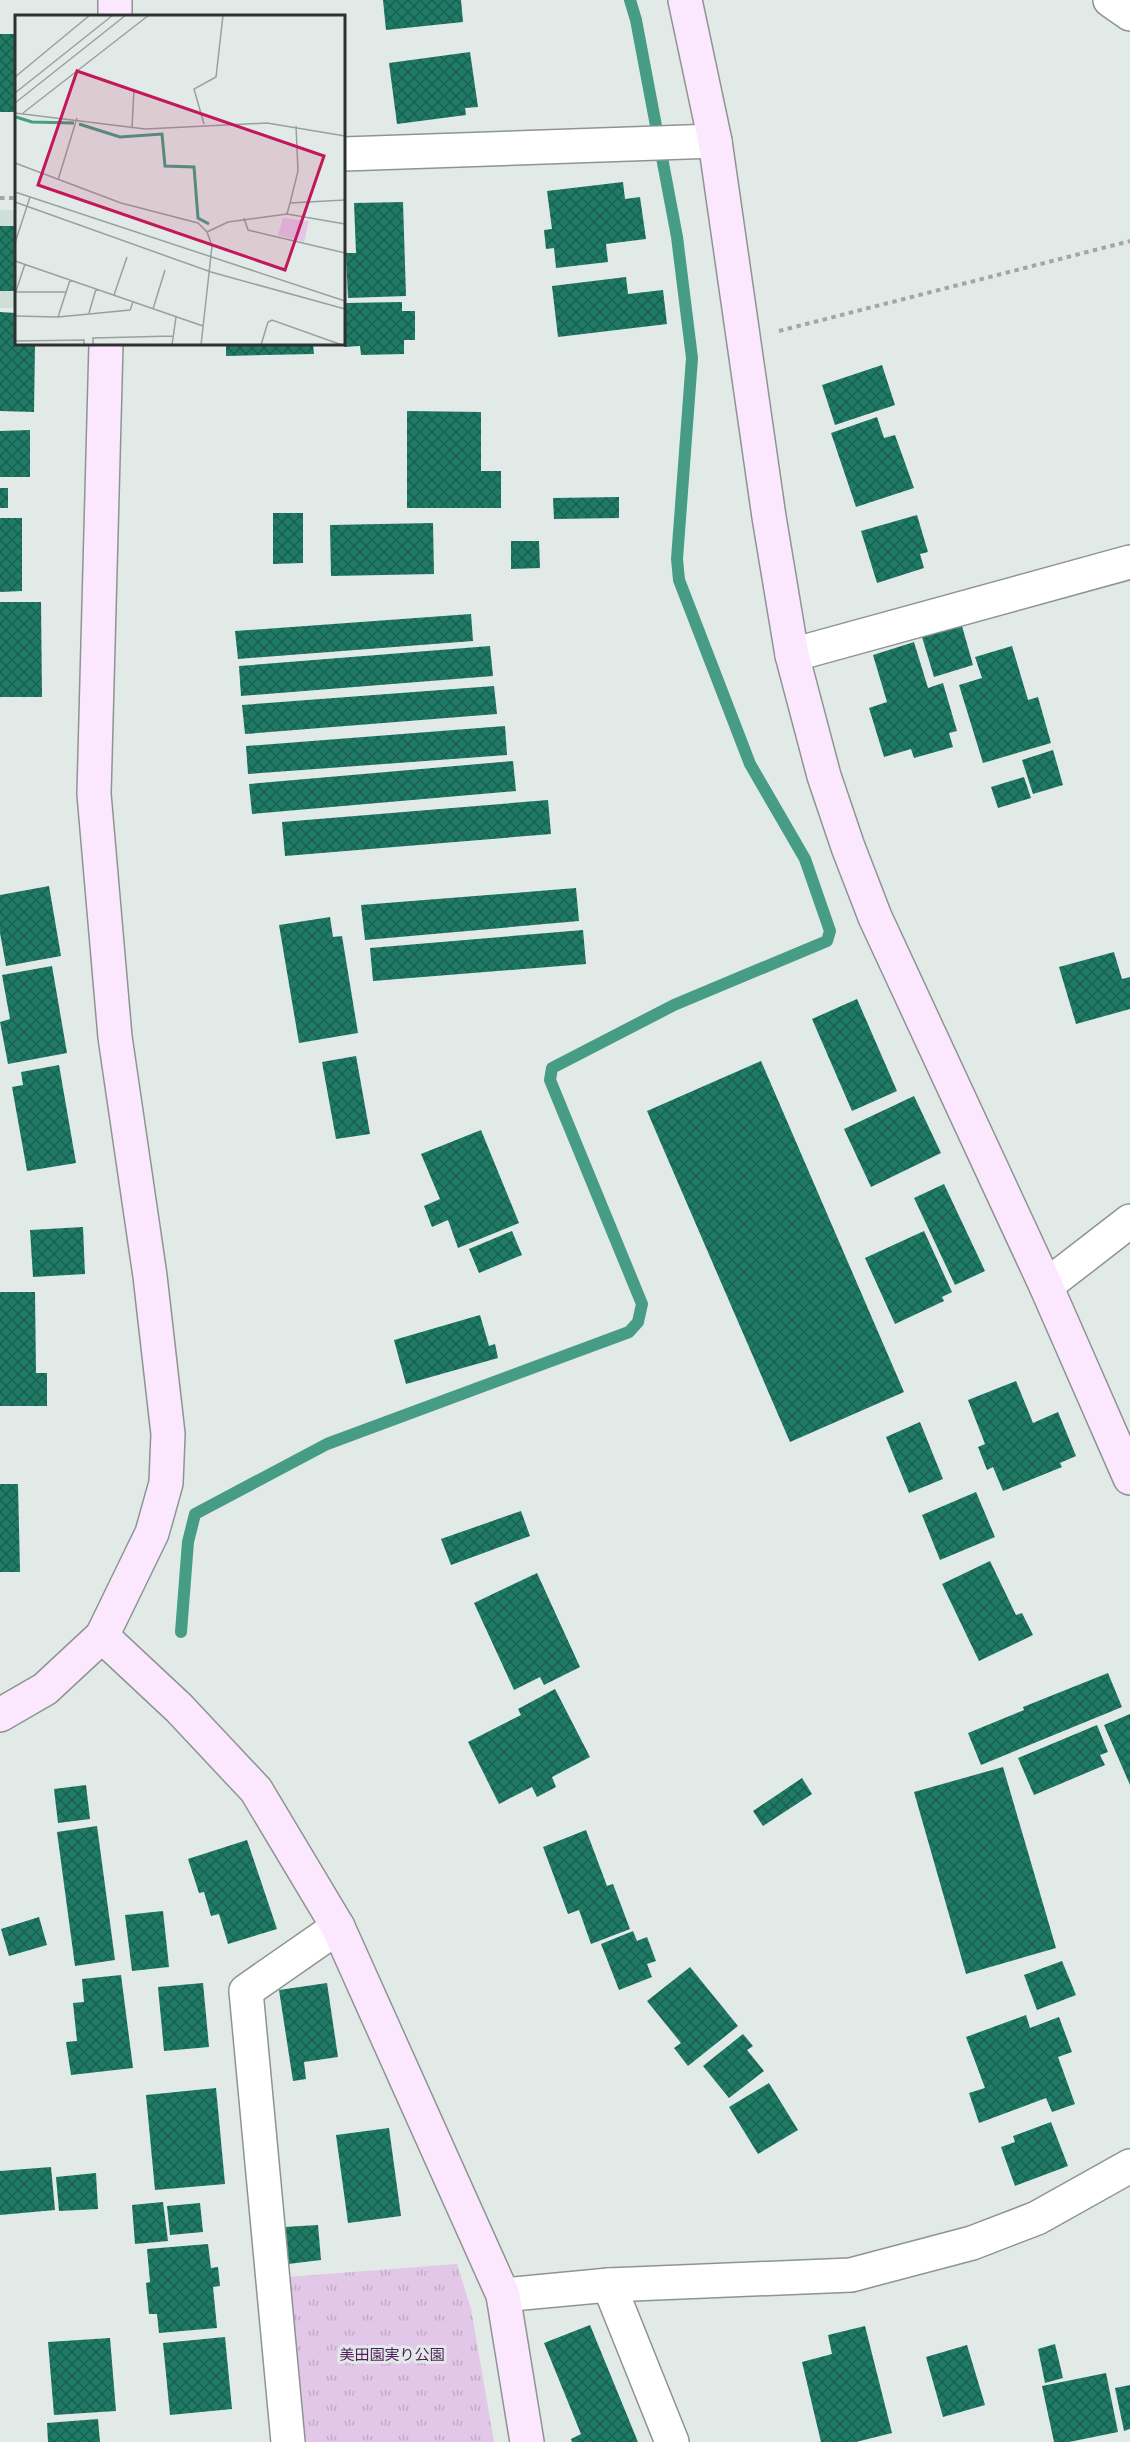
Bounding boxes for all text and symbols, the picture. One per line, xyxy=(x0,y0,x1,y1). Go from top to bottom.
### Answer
inset map xyxy=(15,15,345,345)
park label: 美田園実り公園 xyxy=(339,2346,445,2364)

